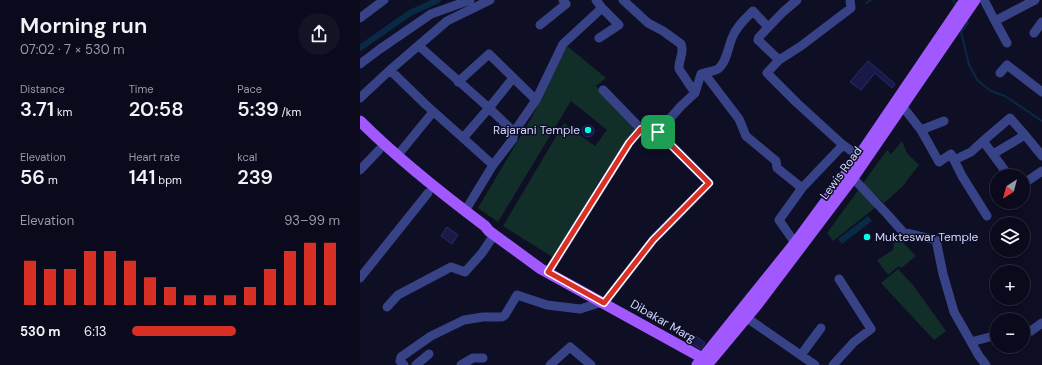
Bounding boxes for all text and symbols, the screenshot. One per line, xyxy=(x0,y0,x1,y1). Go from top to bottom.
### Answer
text: Morning run xyxy=(20,11,147,40)
button: share xyxy=(298,13,340,55)
text: 07:02 · 7 × 530 m xyxy=(20,41,125,58)
text: Distance xyxy=(20,82,65,96)
text: Time xyxy=(129,82,154,96)
text: Pace xyxy=(237,82,262,96)
text: 3.71 xyxy=(20,96,54,122)
text: 20:58 xyxy=(129,96,184,122)
text: 5:39 xyxy=(237,96,279,122)
text: km xyxy=(54,105,72,119)
text: /km xyxy=(279,105,301,119)
pin xyxy=(641,115,675,149)
icon: arrive xyxy=(647,121,669,143)
place label: Rajarani Temple xyxy=(493,122,580,138)
marker: Rajarani Temple xyxy=(583,125,593,135)
street label: Lewis Road xyxy=(816,143,866,203)
text: Elevation xyxy=(20,150,66,164)
text: Heart rate xyxy=(129,150,180,164)
text: kcal xyxy=(237,150,257,164)
text: 56 xyxy=(20,164,45,190)
text: 141 xyxy=(129,164,155,190)
text: 239 xyxy=(237,164,273,190)
north arrow xyxy=(990,169,1030,209)
map controls xyxy=(990,169,1030,353)
text: m xyxy=(45,173,58,187)
text: bpm xyxy=(155,173,182,187)
text: Elevation xyxy=(20,212,74,229)
text: 93–99 m xyxy=(284,212,340,229)
button: layers xyxy=(990,217,1030,257)
place label: Mukteswar Temple xyxy=(875,229,979,245)
marker: Mukteswar Temple xyxy=(862,232,872,242)
button: + xyxy=(990,265,1030,305)
street label: Dibakar Marg xyxy=(627,296,699,346)
button: − xyxy=(990,313,1030,353)
text: 530 m xyxy=(20,323,60,340)
text: 6:13 xyxy=(84,323,107,340)

